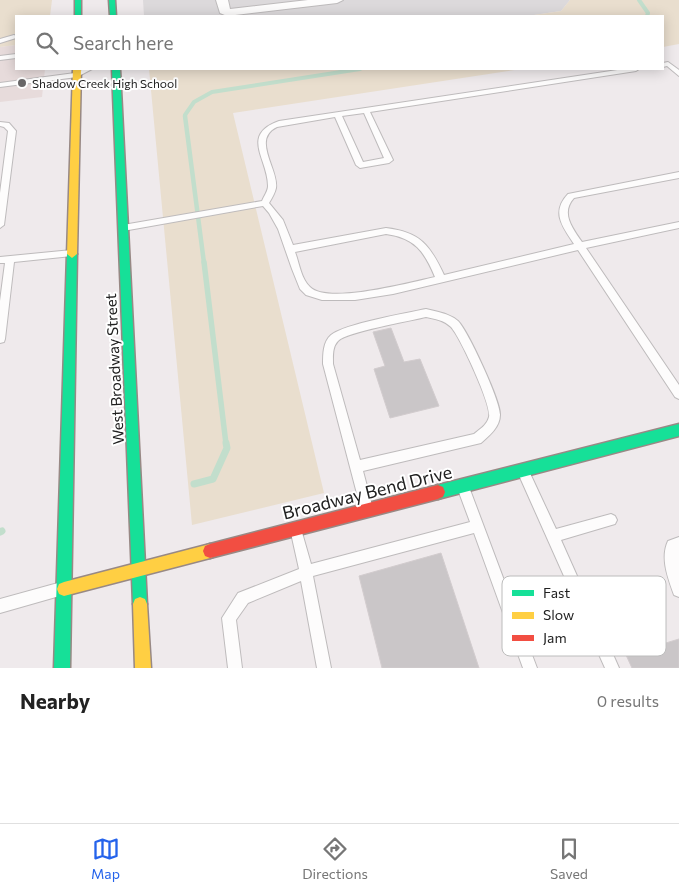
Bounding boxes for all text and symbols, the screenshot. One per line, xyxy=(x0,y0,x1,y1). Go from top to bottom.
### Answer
search box xyxy=(15,15,664,70)
icon: search xyxy=(33,29,61,57)
text: Search here xyxy=(73,31,173,54)
place label: Shadow Creek High School xyxy=(32,76,177,90)
marker: Shadow Creek High School xyxy=(16,77,28,89)
street label: West Broadway Street xyxy=(101,293,127,445)
street label: Broadway Bend Drive xyxy=(280,460,454,524)
legend xyxy=(502,576,666,656)
text: Fast xyxy=(543,584,570,601)
text: Slow xyxy=(543,606,574,623)
text: Jam xyxy=(543,629,567,646)
text: Nearby xyxy=(20,688,90,713)
text: 0 results xyxy=(597,691,659,710)
tab: Map xyxy=(91,835,120,882)
tab: Directions xyxy=(302,835,368,882)
tab: Saved xyxy=(550,835,588,882)

